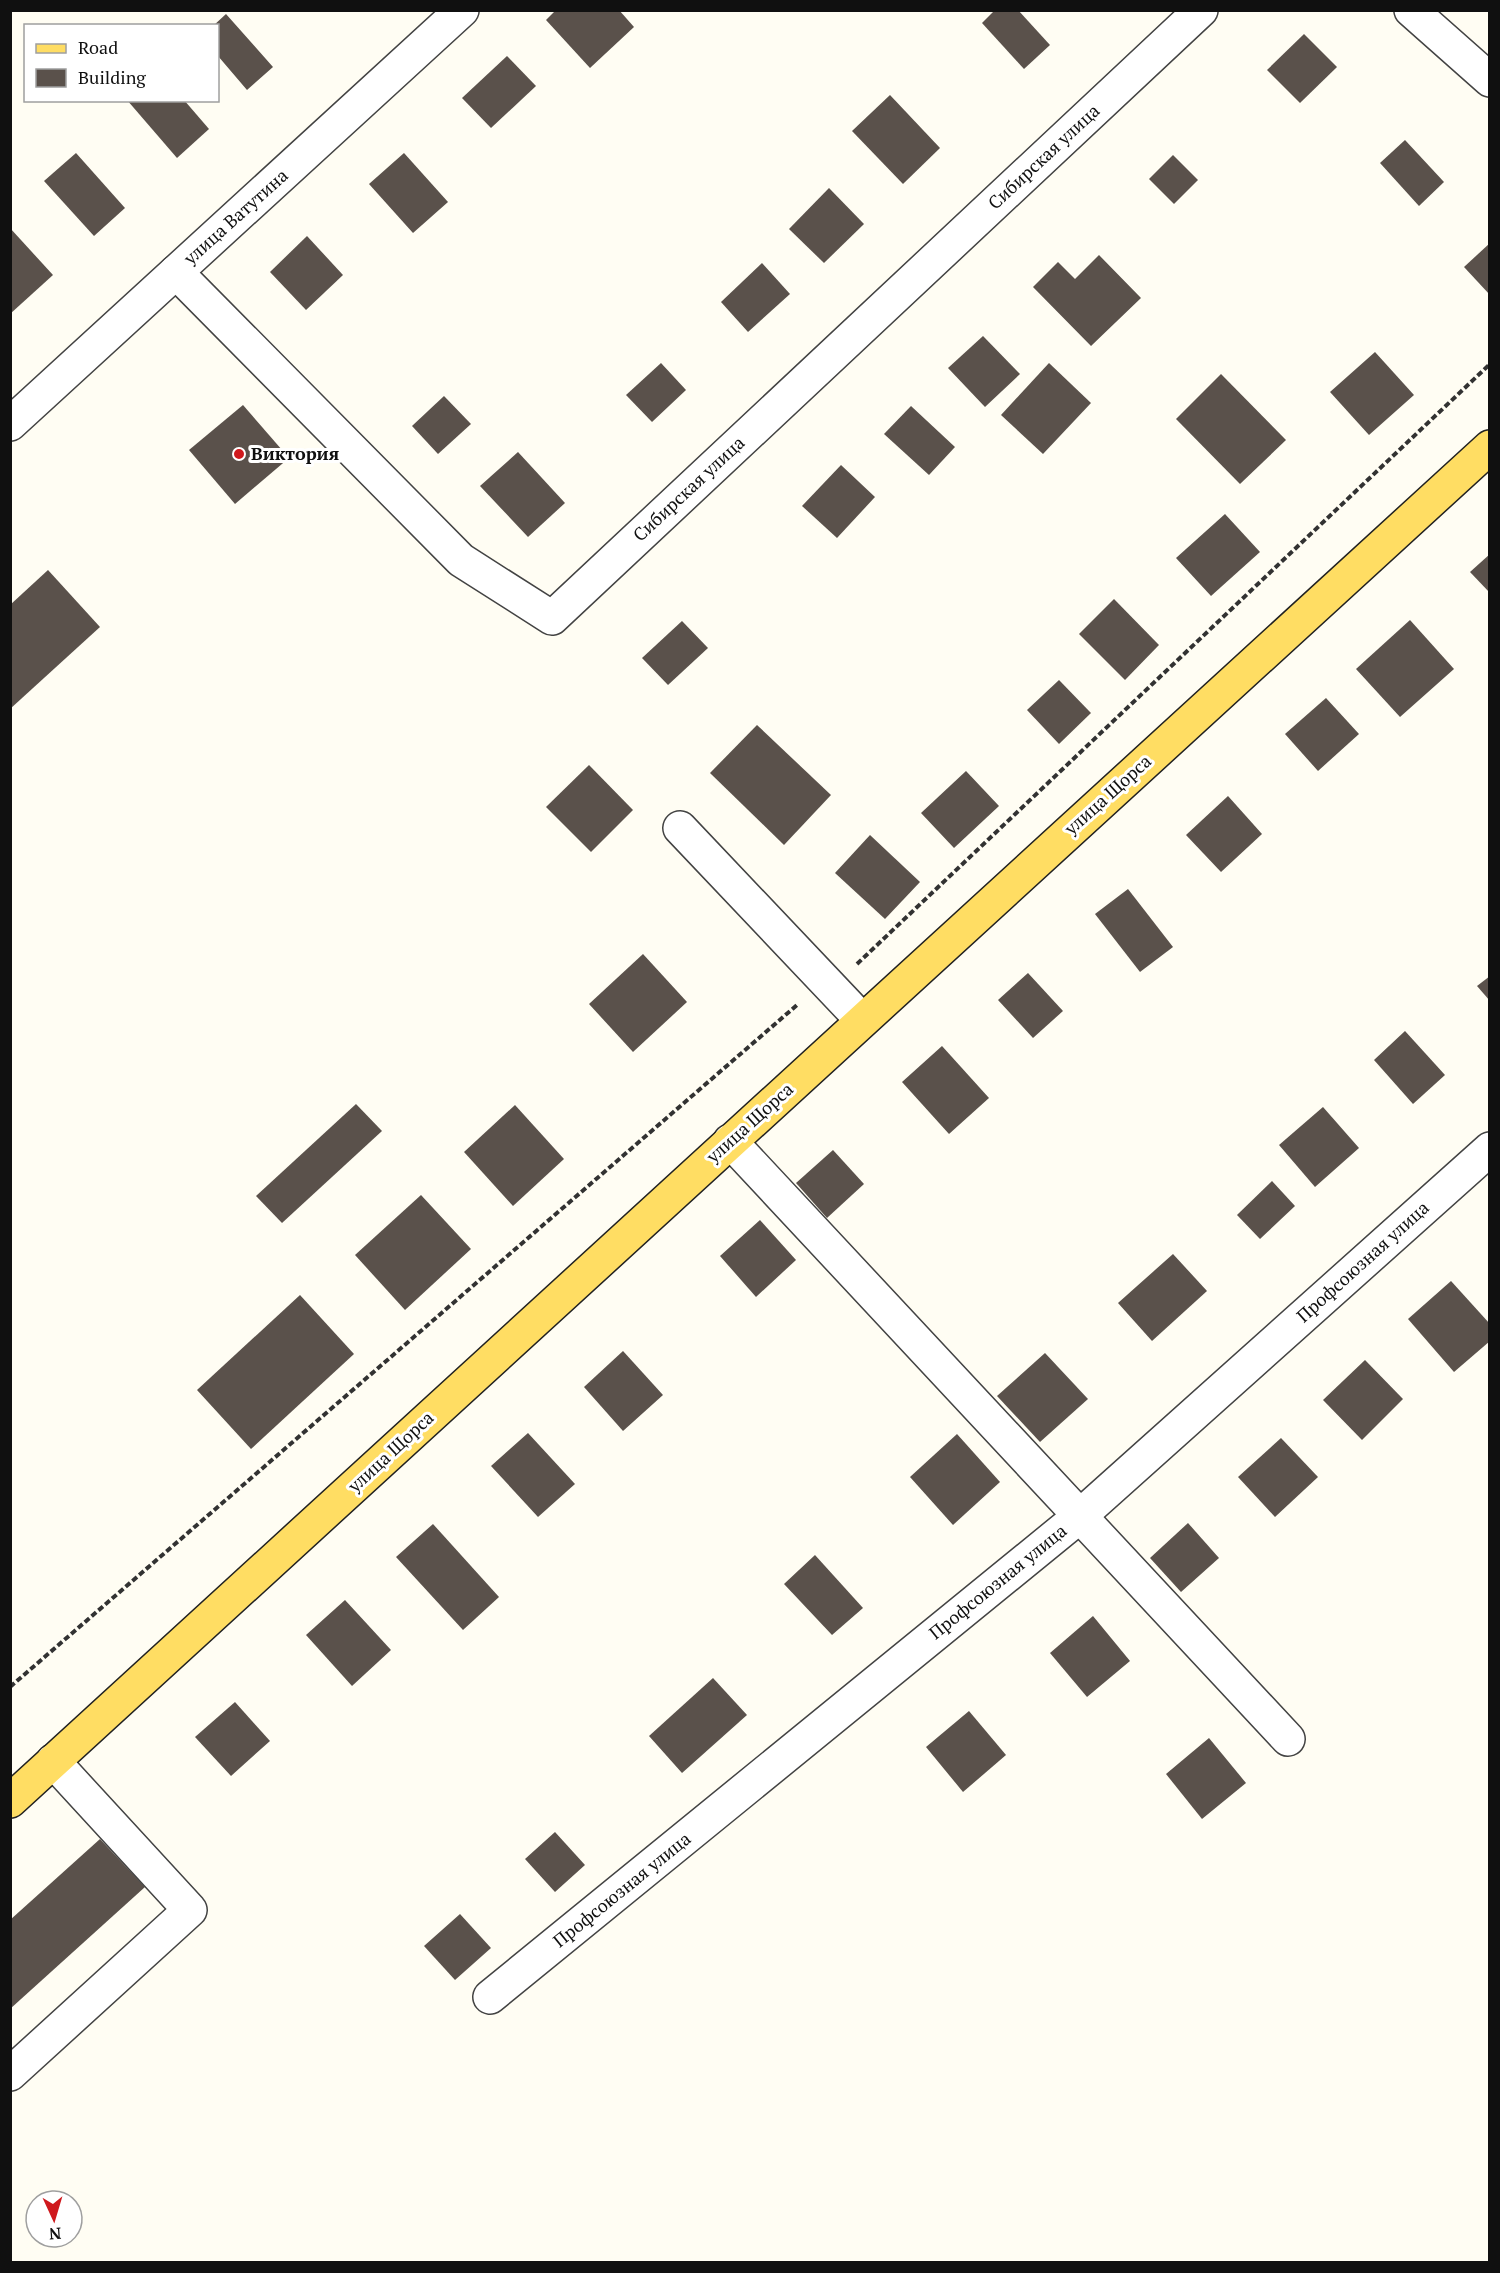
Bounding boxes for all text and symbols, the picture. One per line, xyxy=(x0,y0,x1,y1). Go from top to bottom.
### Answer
legend xyxy=(24,24,219,102)
text: Road xyxy=(78,35,118,59)
text: Building xyxy=(78,65,146,89)
street label: Сибирская улица xyxy=(982,98,1104,214)
street label: улица Ватутина xyxy=(177,163,293,270)
street label: Сибирская улица xyxy=(627,430,749,546)
place label: Виктория xyxy=(251,441,339,465)
marker: Виктория xyxy=(232,447,246,461)
street label: улица Щорса xyxy=(1058,749,1156,840)
street label: улица Щорса xyxy=(700,1077,798,1168)
street label: Профсоюзная улица xyxy=(1291,1195,1434,1327)
street label: улица Щорса xyxy=(342,1405,438,1498)
street label: Профсоюзная улица xyxy=(924,1518,1071,1644)
street label: Профсоюзная улица xyxy=(548,1826,695,1952)
north arrow xyxy=(24,2189,84,2249)
text: N xyxy=(48,2223,62,2245)

